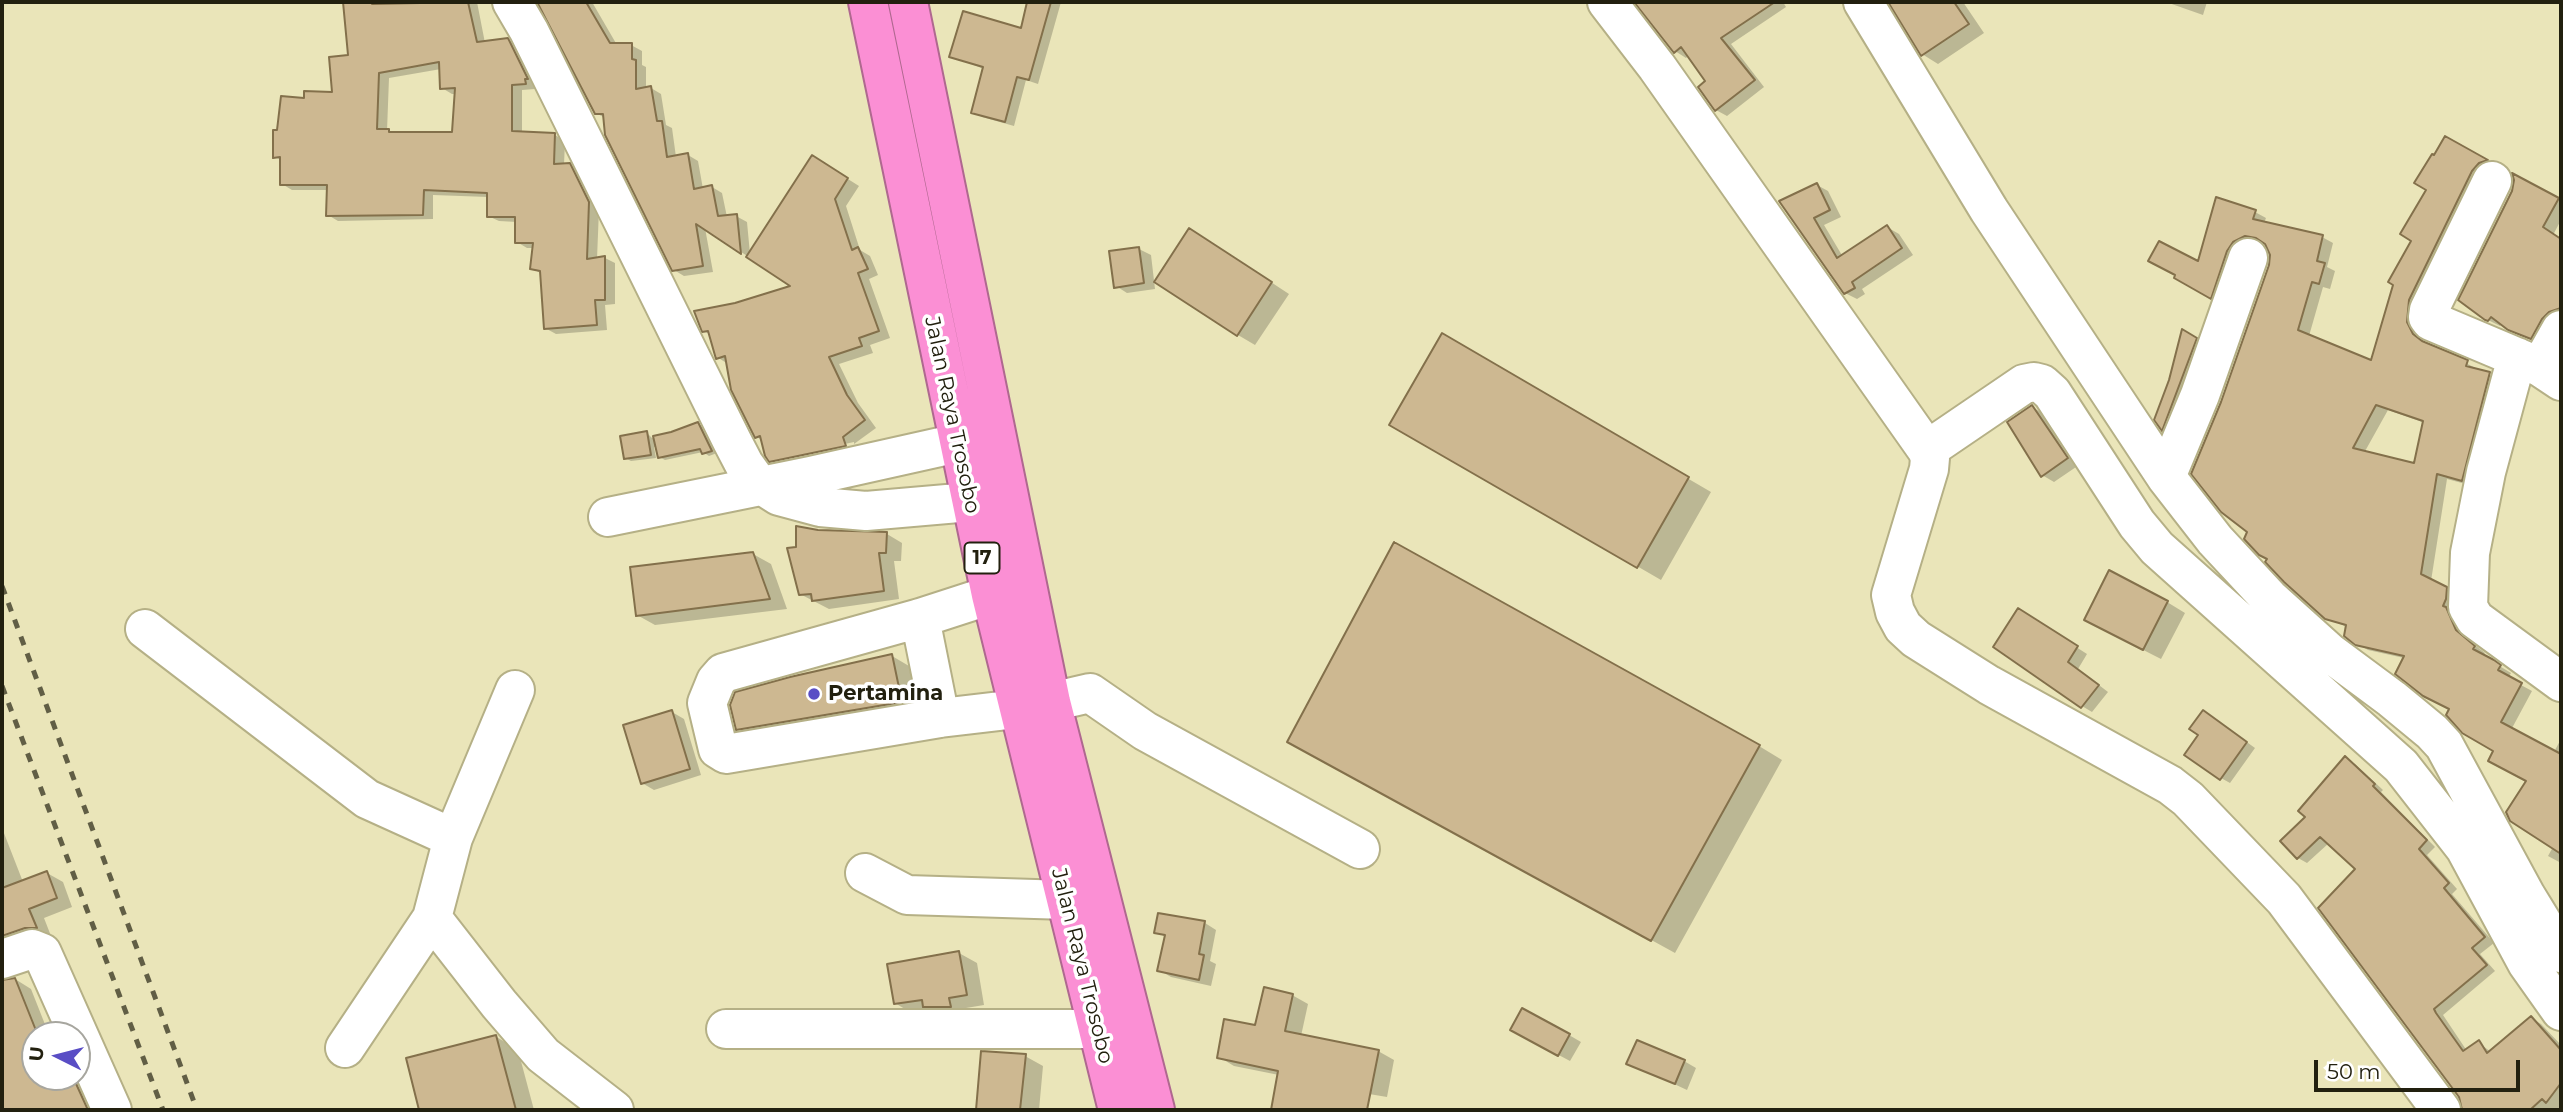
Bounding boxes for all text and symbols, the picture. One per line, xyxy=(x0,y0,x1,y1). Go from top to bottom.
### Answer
street label: Jalan Raya Trosobo xyxy=(919,314,985,516)
road number: 17 xyxy=(964,542,1000,573)
place label: Pertamina xyxy=(828,681,943,707)
marker: Pertamina xyxy=(806,686,822,702)
street label: Jalan Raya Trosobo xyxy=(1046,866,1118,1066)
north arrow xyxy=(21,1021,91,1091)
text: U xyxy=(24,1045,49,1063)
scale bar xyxy=(2318,1046,2524,1090)
text: 50 m xyxy=(2327,1059,2381,1084)

